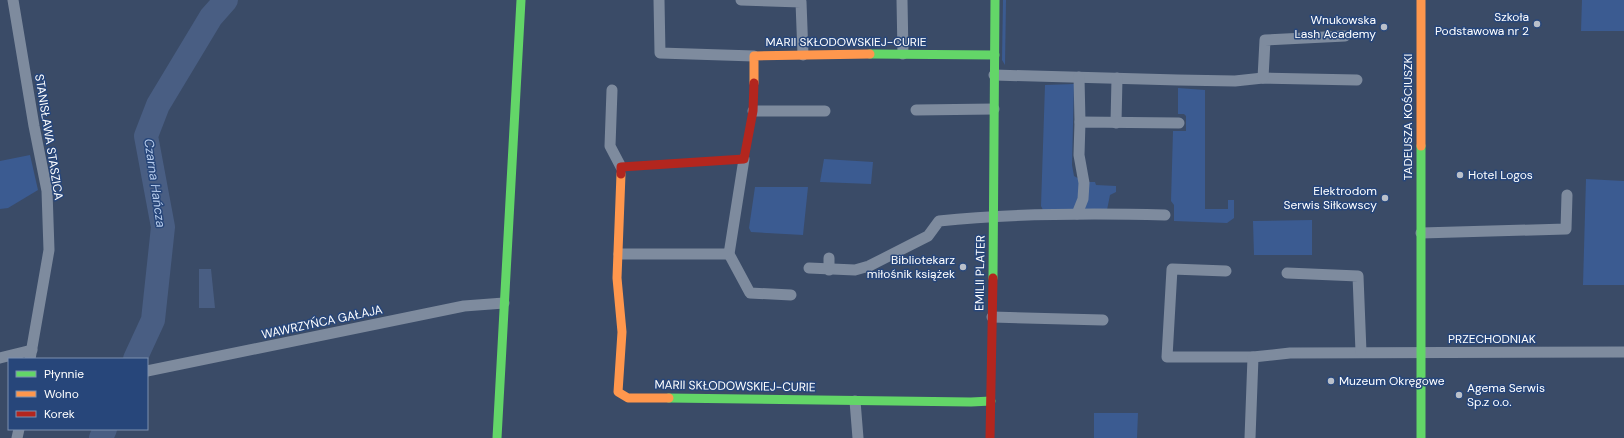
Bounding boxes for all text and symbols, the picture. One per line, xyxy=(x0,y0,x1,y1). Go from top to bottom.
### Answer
place label: Szkoła Podstawowa nr 2 xyxy=(1435,9,1529,39)
place label: Wnukowska Lash Academy xyxy=(1294,12,1376,42)
marker: Szkoła Podstawowa nr 2 xyxy=(1532,19,1542,29)
marker: Wnukowska Lash Academy xyxy=(1379,22,1389,32)
street label: MARII SKŁODOWSKIEJ-CURIE xyxy=(765,34,927,50)
street label: TADEUSZA KOŚCIUSZKI xyxy=(1400,54,1416,180)
street label: STANISŁAWA STASZICA xyxy=(31,73,67,201)
water label: Czarna Hańcza xyxy=(140,137,170,229)
place label: Hotel Logos xyxy=(1468,167,1533,183)
marker: Hotel Logos xyxy=(1455,170,1465,180)
place label: Elektrodom Serwis Siłkowscy xyxy=(1283,183,1377,213)
marker: Elektrodom Serwis Siłkowscy xyxy=(1380,193,1390,203)
street label: EMILII PLATER xyxy=(971,235,989,311)
place label: Bibliotekarz miłośnik książek xyxy=(867,252,955,282)
marker: Bibliotekarz miłośnik książek xyxy=(958,262,968,272)
street label: WAWRZYŃCA GAŁAJA xyxy=(260,301,384,343)
street label: PRZECHODNIAK xyxy=(1448,331,1536,347)
legend xyxy=(8,358,148,430)
text: Płynnie xyxy=(44,366,84,382)
place label: Muzeum Okręgowe xyxy=(1339,373,1445,389)
marker: Muzeum Okręgowe xyxy=(1326,376,1336,386)
street label: MARII SKŁODOWSKIEJ-CURIE xyxy=(654,377,816,395)
place label: Agema Serwis Sp.z o.o. xyxy=(1467,380,1545,410)
text: Wolno xyxy=(44,386,79,402)
marker: Agema Serwis Sp.z o.o. xyxy=(1454,390,1464,400)
text: Korek xyxy=(44,406,75,422)

